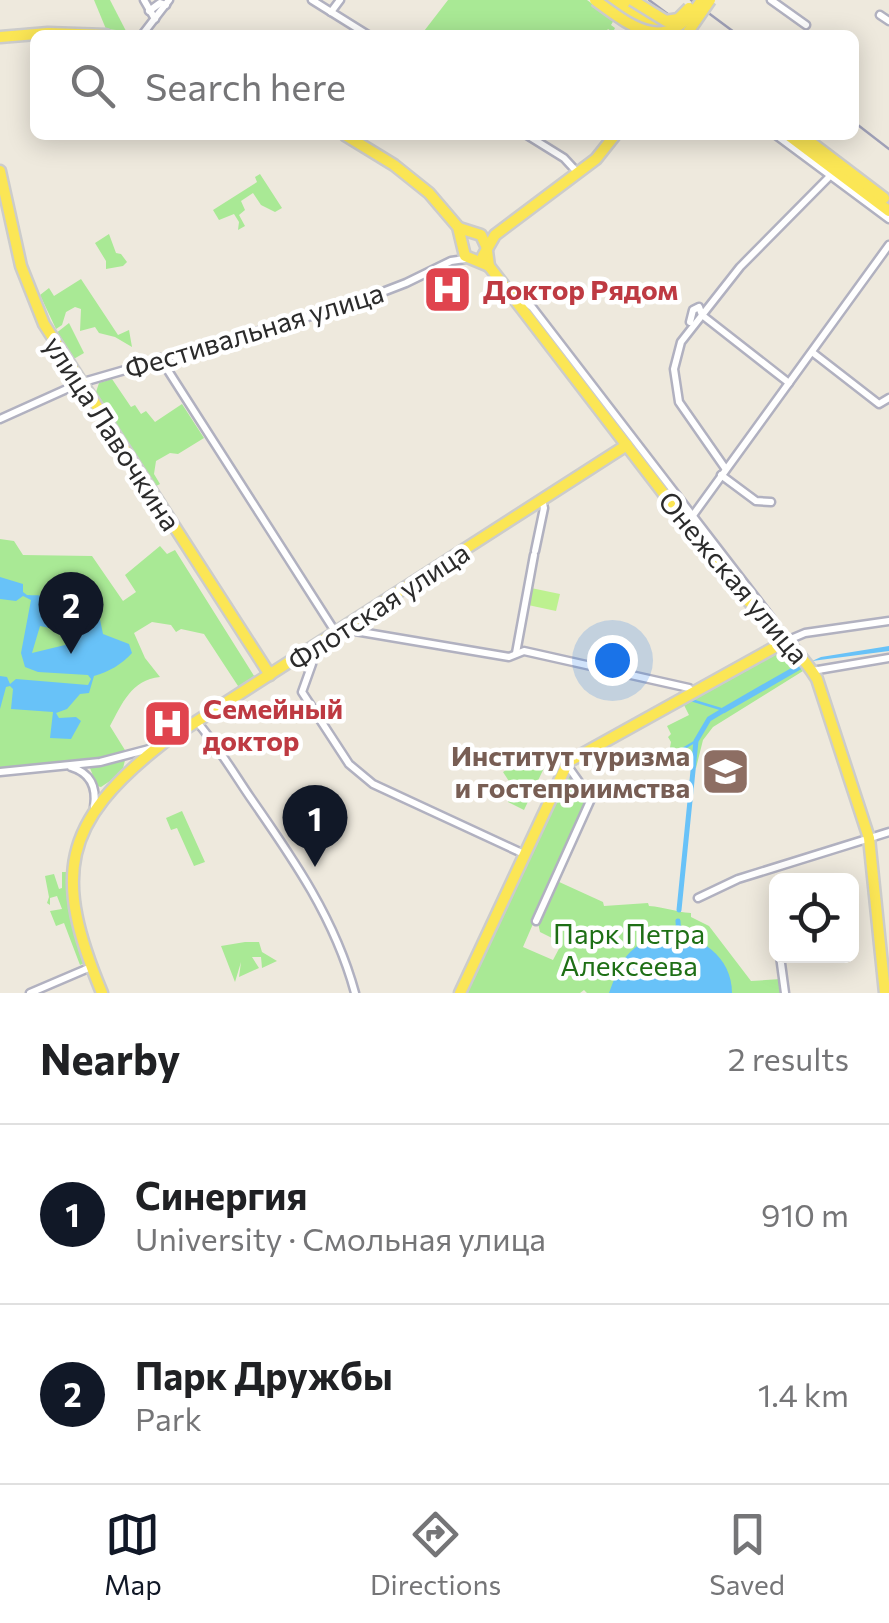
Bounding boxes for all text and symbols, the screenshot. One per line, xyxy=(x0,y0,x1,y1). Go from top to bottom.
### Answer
search box xyxy=(30,30,859,140)
icon: search xyxy=(65,58,120,113)
text: Search here xyxy=(145,62,346,109)
hospital icon: Доктор Рядом xyxy=(422,263,474,315)
place label: Доктор Рядом xyxy=(483,272,678,306)
street label: Фестивальная улица xyxy=(121,274,387,386)
street label: улица Лавочкина xyxy=(37,329,189,537)
street label: Онежская улица xyxy=(652,484,816,670)
street label: Флотская улица xyxy=(281,535,475,677)
pin: 2 xyxy=(38,572,104,654)
your location xyxy=(587,635,638,686)
place label: Семейный доктор xyxy=(203,691,343,757)
hospital icon: Семейный доктор xyxy=(142,698,194,750)
place label: Институт туризма и гостеприимства xyxy=(451,738,690,804)
school or university icon: Институт туризма и гостеприимства xyxy=(699,745,751,797)
pin: 1 xyxy=(282,784,348,867)
map controls xyxy=(769,873,859,963)
button: locate xyxy=(769,873,859,963)
park label: Парк Петра Алексеева xyxy=(553,916,705,982)
text: Nearby xyxy=(40,1032,180,1084)
text: 2 results xyxy=(728,1038,849,1078)
text: Синергия xyxy=(135,1171,307,1218)
text: 1 xyxy=(65,1194,80,1234)
text: 910 m xyxy=(761,1194,849,1234)
text: University · Смольная улица xyxy=(135,1218,546,1258)
text: Парк Дружбы xyxy=(135,1351,393,1398)
text: 2 xyxy=(63,1374,82,1414)
text: 1.4 km xyxy=(758,1374,849,1414)
text: Park xyxy=(135,1398,202,1438)
tab: Map xyxy=(104,1507,162,1601)
tab: Directions xyxy=(370,1507,501,1601)
tab: Saved xyxy=(709,1507,785,1601)

